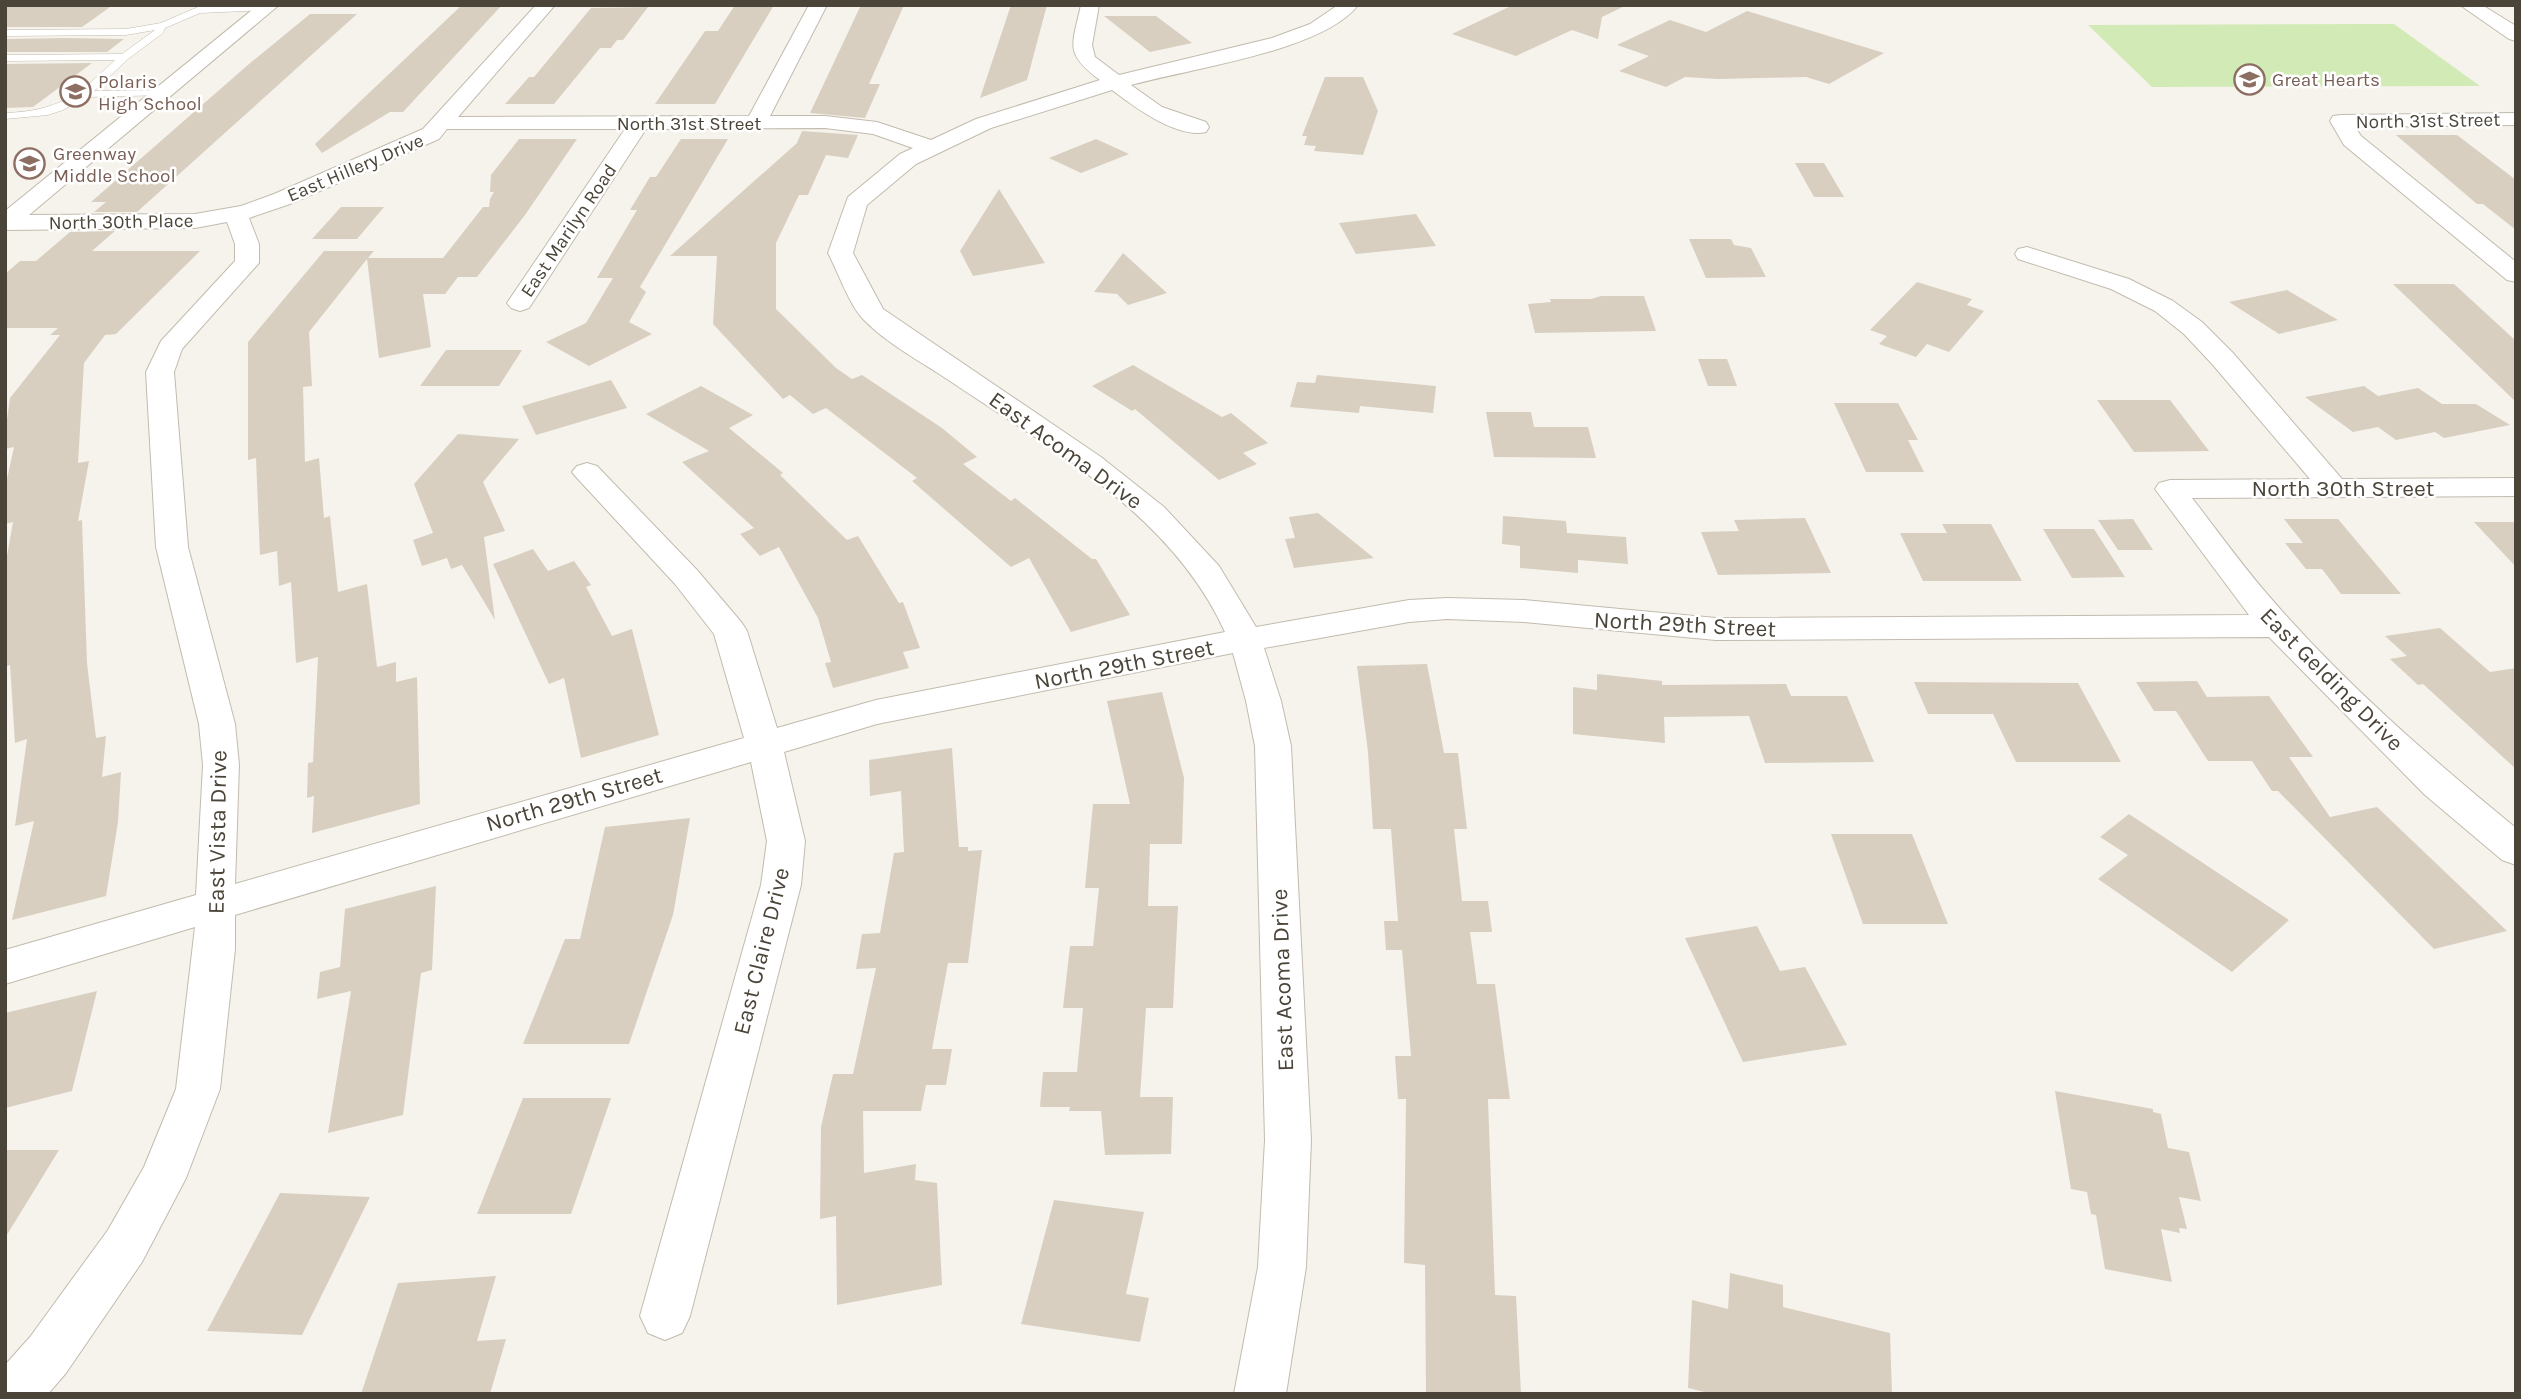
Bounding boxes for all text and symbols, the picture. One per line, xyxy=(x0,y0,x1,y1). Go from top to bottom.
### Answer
school or university icon: Great Hearts xyxy=(2232,62,2266,96)
place label: Great Hearts xyxy=(2272,69,2380,91)
place label: Polaris High School xyxy=(98,71,202,115)
school or university icon: Polaris High School xyxy=(58,75,92,109)
street label: North 31st Street xyxy=(2356,109,2501,133)
street label: North 31st Street xyxy=(617,113,761,135)
street label: East Hillery Drive xyxy=(284,129,427,207)
place label: Greenway Middle School xyxy=(53,143,176,187)
school or university icon: Greenway Middle School xyxy=(13,147,47,181)
street label: East Marilyn Road xyxy=(516,160,621,301)
street label: North 30th Place xyxy=(48,210,194,234)
street label: East Acoma Drive xyxy=(984,386,1148,515)
street label: North 30th Street xyxy=(2252,475,2435,502)
street label: East Gelding Drive xyxy=(2254,602,2409,757)
street label: North 29th Street xyxy=(1593,606,1777,643)
street label: North 29th Street xyxy=(1032,634,1217,695)
street label: East Vista Drive xyxy=(203,750,232,914)
street label: North 29th Street xyxy=(483,761,666,838)
street label: East Claire Drive xyxy=(728,865,795,1037)
street label: East Acoma Drive xyxy=(1266,888,1299,1072)

